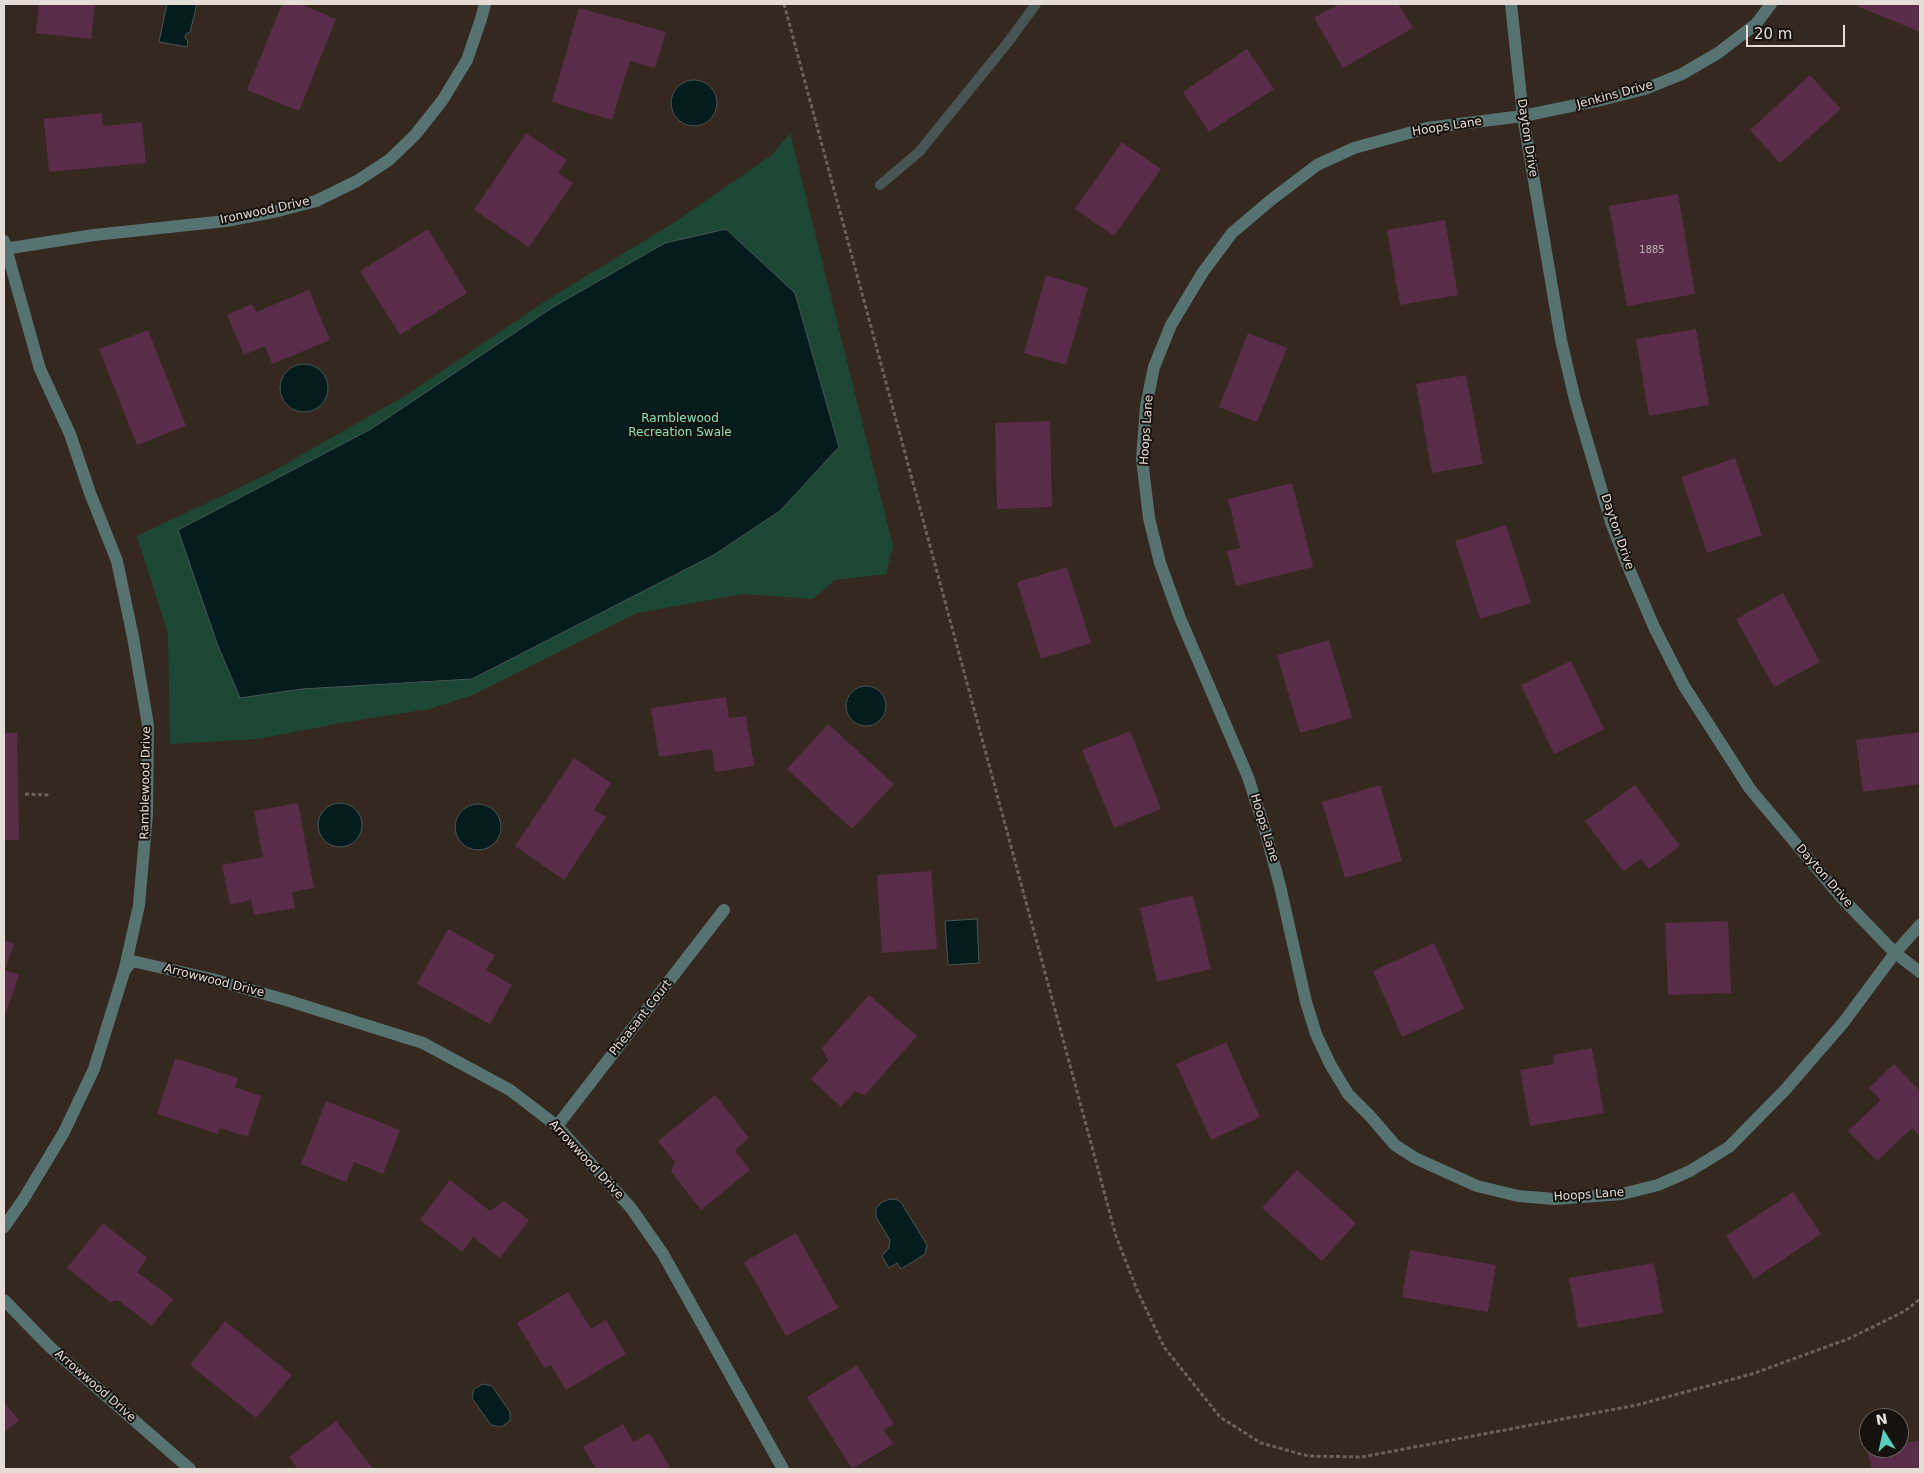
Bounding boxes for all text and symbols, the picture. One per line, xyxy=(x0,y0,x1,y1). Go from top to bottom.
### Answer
scale bar xyxy=(1749,15,1848,47)
text: 20 m xyxy=(1754,25,1792,43)
street label: Jenkins Drive xyxy=(1575,78,1655,112)
street label: Dayton Drive xyxy=(1514,98,1540,178)
street label: Hoops Lane xyxy=(1411,114,1483,140)
street label: Ironwood Drive xyxy=(219,194,311,228)
house number: 1885 xyxy=(1639,244,1665,256)
street label: Hoops Lane xyxy=(1137,394,1157,466)
park label: Ramblewood Recreation Swale xyxy=(628,412,732,440)
street label: Dayton Drive xyxy=(1597,492,1637,572)
street label: Ramblewood Drive xyxy=(138,726,154,840)
street label: Hoops Lane xyxy=(1247,792,1281,864)
street label: Dayton Drive xyxy=(1793,841,1855,911)
street label: Arrowwood Drive xyxy=(162,962,266,1000)
street label: Pheasant Court xyxy=(607,977,675,1059)
street label: Arrowwood Drive xyxy=(546,1118,626,1202)
street label: Hoops Lane xyxy=(1553,1185,1625,1205)
street label: Arrowwood Drive xyxy=(52,1347,138,1425)
north arrow xyxy=(1859,1408,1909,1458)
text: N xyxy=(1874,1410,1889,1428)

